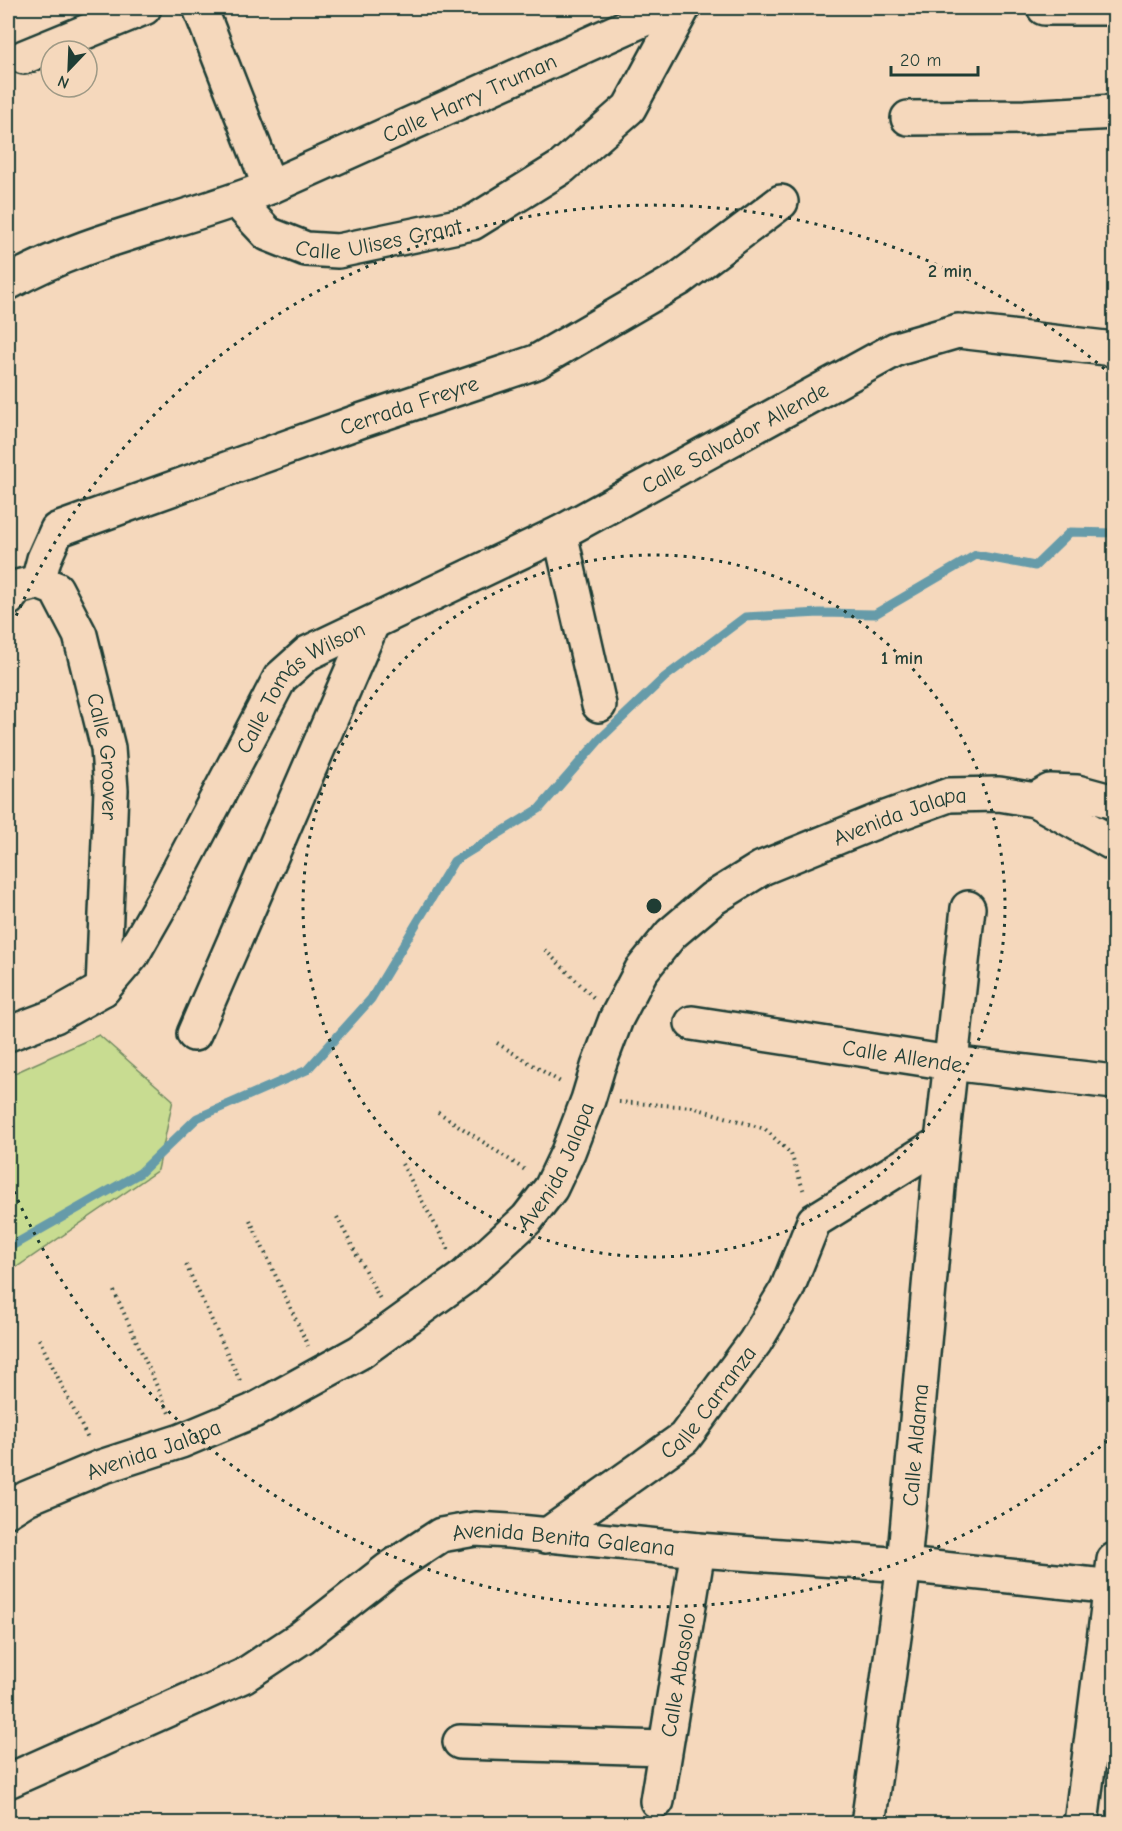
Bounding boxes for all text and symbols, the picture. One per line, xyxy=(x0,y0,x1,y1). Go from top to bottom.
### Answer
north arrow xyxy=(39,39,99,99)
scale bar xyxy=(891,39,978,77)
street label: Calle Harry Truman xyxy=(379,48,561,149)
text: 20 m xyxy=(900,50,941,71)
text: N xyxy=(55,72,72,92)
street label: Calle Ulises Grant xyxy=(291,213,465,265)
text: 2 min xyxy=(928,261,972,282)
street label: Cerrada Freyre xyxy=(336,370,482,441)
street label: Calle Salvador Allende xyxy=(637,377,833,500)
street label: Calle Tomás Wilson xyxy=(231,616,369,758)
text: 1 min xyxy=(881,648,923,669)
street label: Calle Groover xyxy=(81,690,123,821)
street label: Avenida Jalapa xyxy=(830,783,967,852)
centre of rings xyxy=(644,896,664,916)
street label: Calle Allende xyxy=(840,1034,964,1078)
street label: Avenida Jalapa xyxy=(512,1099,600,1236)
street label: Calle Carranza xyxy=(655,1341,762,1465)
street label: Calle Aldama xyxy=(897,1383,934,1508)
street label: Avenida Jalapa xyxy=(82,1414,225,1486)
street label: Avenida Benita Galeana xyxy=(450,1517,676,1562)
street label: Calle Abasolo xyxy=(656,1611,702,1739)

